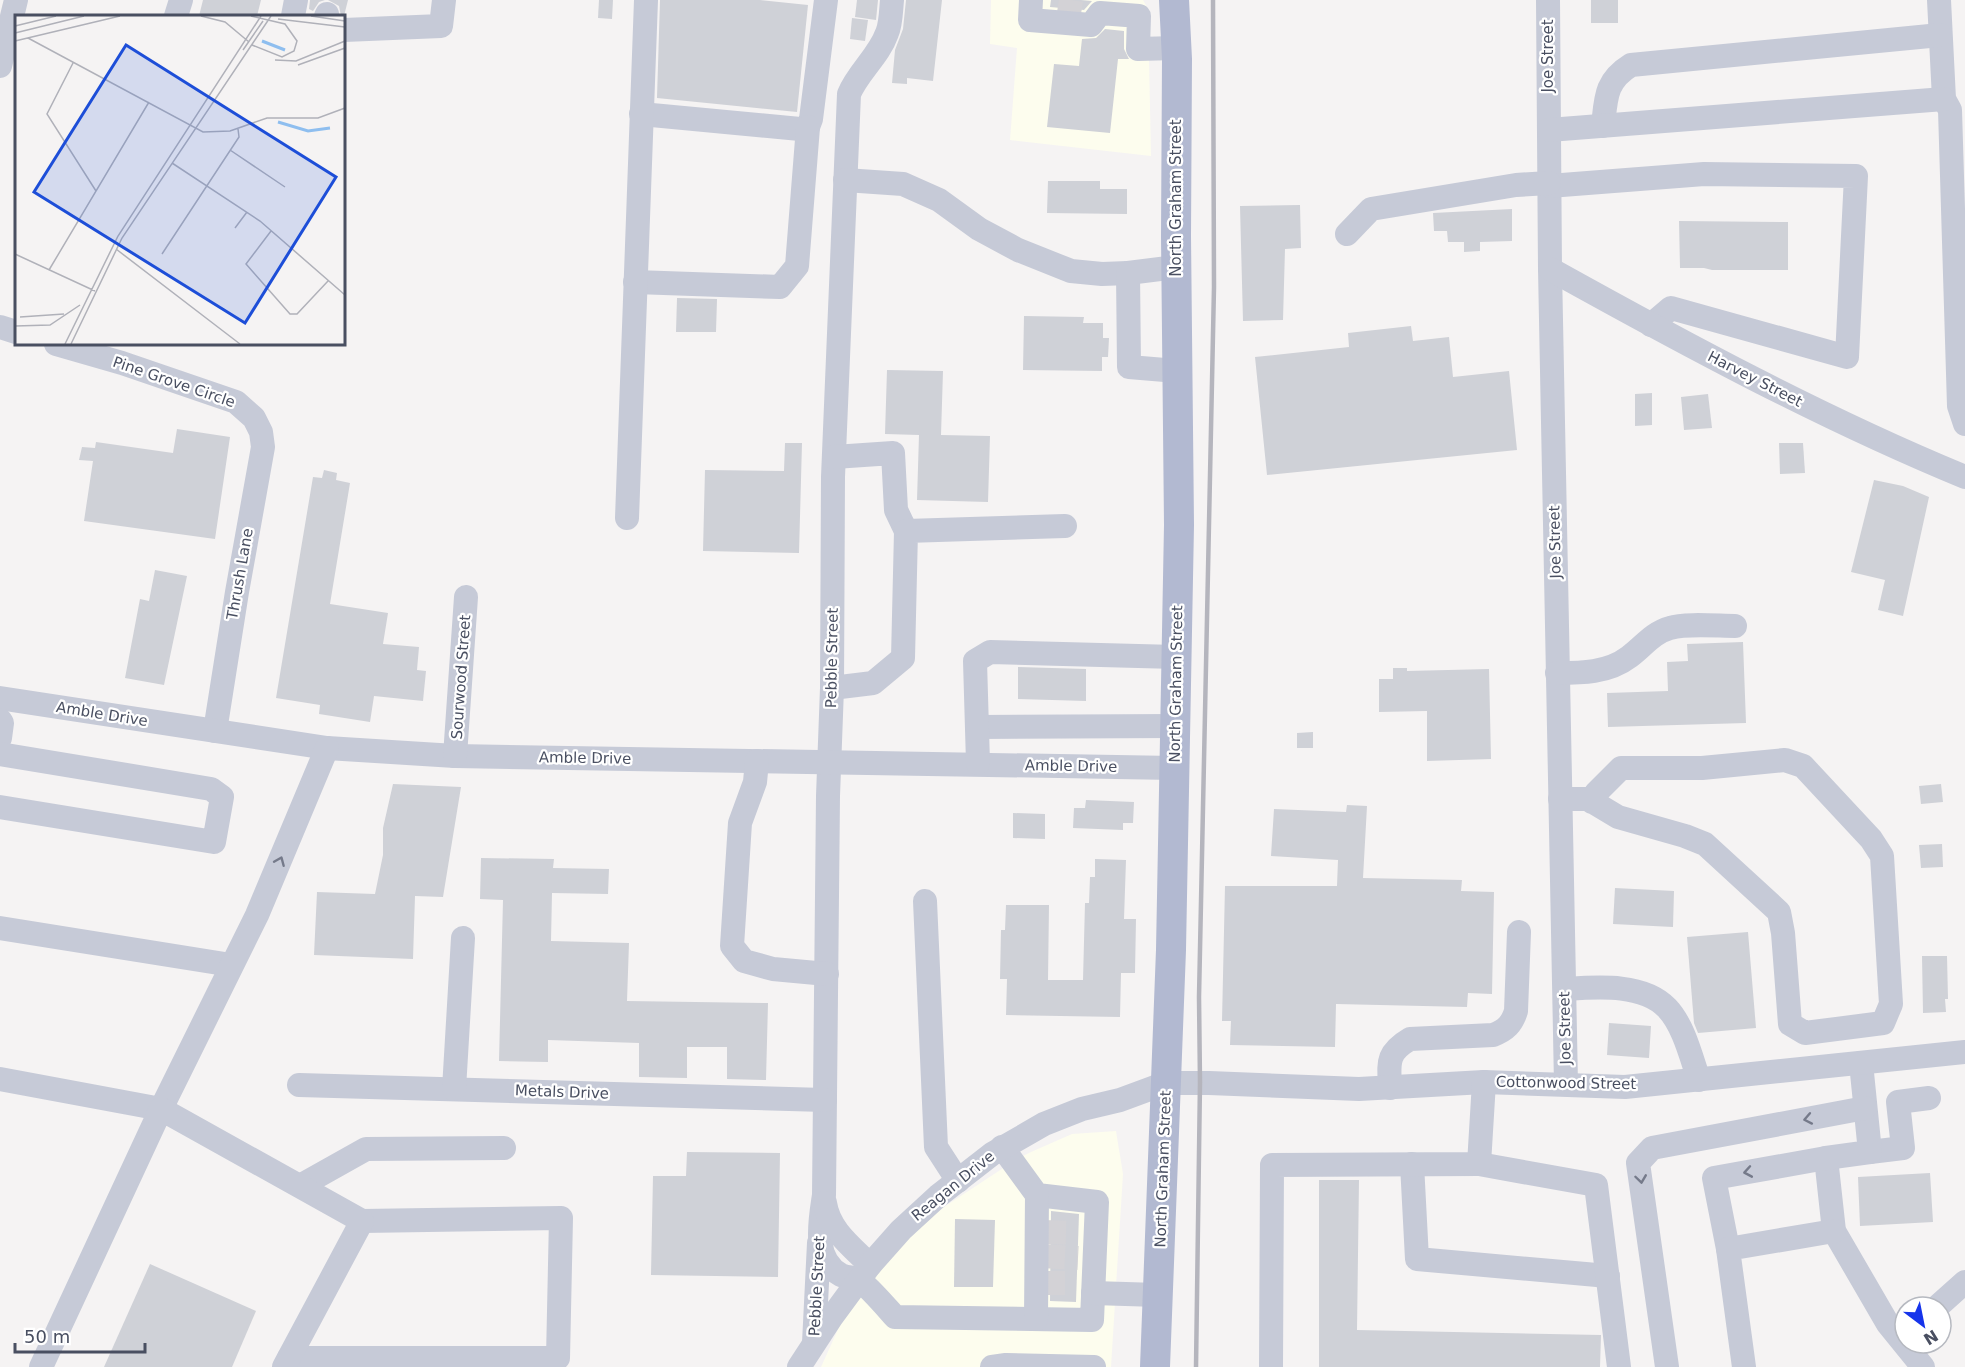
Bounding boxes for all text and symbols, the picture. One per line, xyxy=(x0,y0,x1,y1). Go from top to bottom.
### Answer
inset map xyxy=(15,15,345,345)
street label: Joe Street xyxy=(1539,19,1557,94)
street label: North Graham Street xyxy=(1167,119,1185,277)
street label: Harvey Street xyxy=(1705,347,1806,411)
street label: Pine Grove Circle xyxy=(111,353,237,411)
street label: Joe Street xyxy=(1545,505,1565,580)
street label: Thrush Lane xyxy=(223,527,257,622)
street label: North Graham Street xyxy=(1166,605,1186,763)
street label: Pebble Street xyxy=(822,607,842,708)
street label: Sourwood Street xyxy=(448,614,474,740)
street label: Amble Drive xyxy=(55,698,149,730)
street label: Amble Drive xyxy=(539,748,631,768)
street label: Amble Drive xyxy=(1025,756,1117,776)
one-way arrow xyxy=(273,856,285,867)
street label: Joe Street xyxy=(1555,991,1575,1066)
street label: Cottonwood Street xyxy=(1496,1073,1637,1093)
street label: Metals Drive xyxy=(515,1081,609,1103)
street label: North Graham Street xyxy=(1151,1090,1175,1248)
one-way arrow xyxy=(1803,1112,1813,1125)
street label: Reagan Drive xyxy=(908,1147,998,1225)
one-way arrow xyxy=(1743,1165,1753,1178)
one-way arrow xyxy=(1634,1175,1646,1184)
street label: Pebble Street xyxy=(805,1235,829,1337)
north arrow xyxy=(1893,1295,1953,1355)
scale bar xyxy=(15,1316,146,1354)
text: 50 m xyxy=(24,1326,70,1347)
text: N xyxy=(1920,1326,1941,1349)

